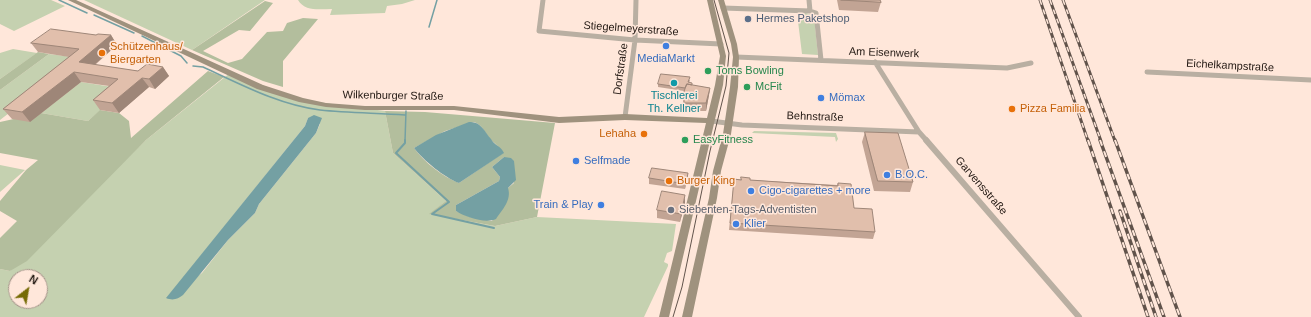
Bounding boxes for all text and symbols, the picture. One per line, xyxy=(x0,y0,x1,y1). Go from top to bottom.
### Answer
place label: Hermes Paketshop xyxy=(756,12,850,26)
marker: Hermes Paketshop xyxy=(743,14,753,24)
street label: Stiegelmeyerstraße xyxy=(583,19,679,39)
place label: Schützenhaus/ Biergarten xyxy=(110,40,183,66)
marker: MediaMarkt xyxy=(661,41,671,51)
street label: Dorfstraße xyxy=(611,42,631,96)
street label: Am Eisenwerk xyxy=(849,45,919,61)
marker: Schützenhaus/ Biergarten xyxy=(97,48,107,58)
place label: MediaMarkt xyxy=(637,52,695,66)
street label: Eichelkampstraße xyxy=(1186,57,1274,75)
place label: Toms Bowling xyxy=(716,64,784,78)
marker: Toms Bowling xyxy=(703,66,713,76)
marker: Tischlerei Th. Kellner xyxy=(669,78,679,88)
place label: McFit xyxy=(755,80,782,94)
marker: McFit xyxy=(742,82,752,92)
street label: Wilkenburger Straße xyxy=(342,89,444,103)
place label: Tischlerei Th. Kellner xyxy=(647,89,701,115)
place label: Mömax xyxy=(829,91,865,105)
marker: Mömax xyxy=(816,93,826,103)
place label: Pizza Familia xyxy=(1020,102,1085,116)
marker: Pizza Familia xyxy=(1007,104,1017,114)
street label: Behnstraße xyxy=(786,109,844,125)
place label: Lehaha xyxy=(599,127,636,141)
marker: Lehaha xyxy=(639,129,649,139)
place label: EasyFitness xyxy=(693,133,753,147)
marker: EasyFitness xyxy=(680,135,690,145)
place label: Selfmade xyxy=(584,154,630,168)
street label: Garvensstraße xyxy=(952,154,1010,218)
marker: Selfmade xyxy=(571,156,581,166)
place label: B.O.C. xyxy=(895,168,928,182)
marker: B.O.C. xyxy=(882,170,892,180)
place label: Burger King xyxy=(677,174,735,188)
marker: Burger King xyxy=(664,176,674,186)
place label: Cigo-cigarettes + more xyxy=(759,184,871,198)
marker: Cigo-cigarettes + more xyxy=(746,186,756,196)
place label: Train & Play xyxy=(533,198,593,212)
marker: Train & Play xyxy=(596,200,606,210)
place label: Siebenten-Tags-Adventisten xyxy=(679,203,817,217)
marker: Siebenten-Tags-Adventisten xyxy=(666,205,676,215)
place label: Klier xyxy=(744,217,766,231)
marker: Klier xyxy=(731,219,741,229)
north arrow xyxy=(8,269,48,309)
text: N xyxy=(27,272,40,287)

